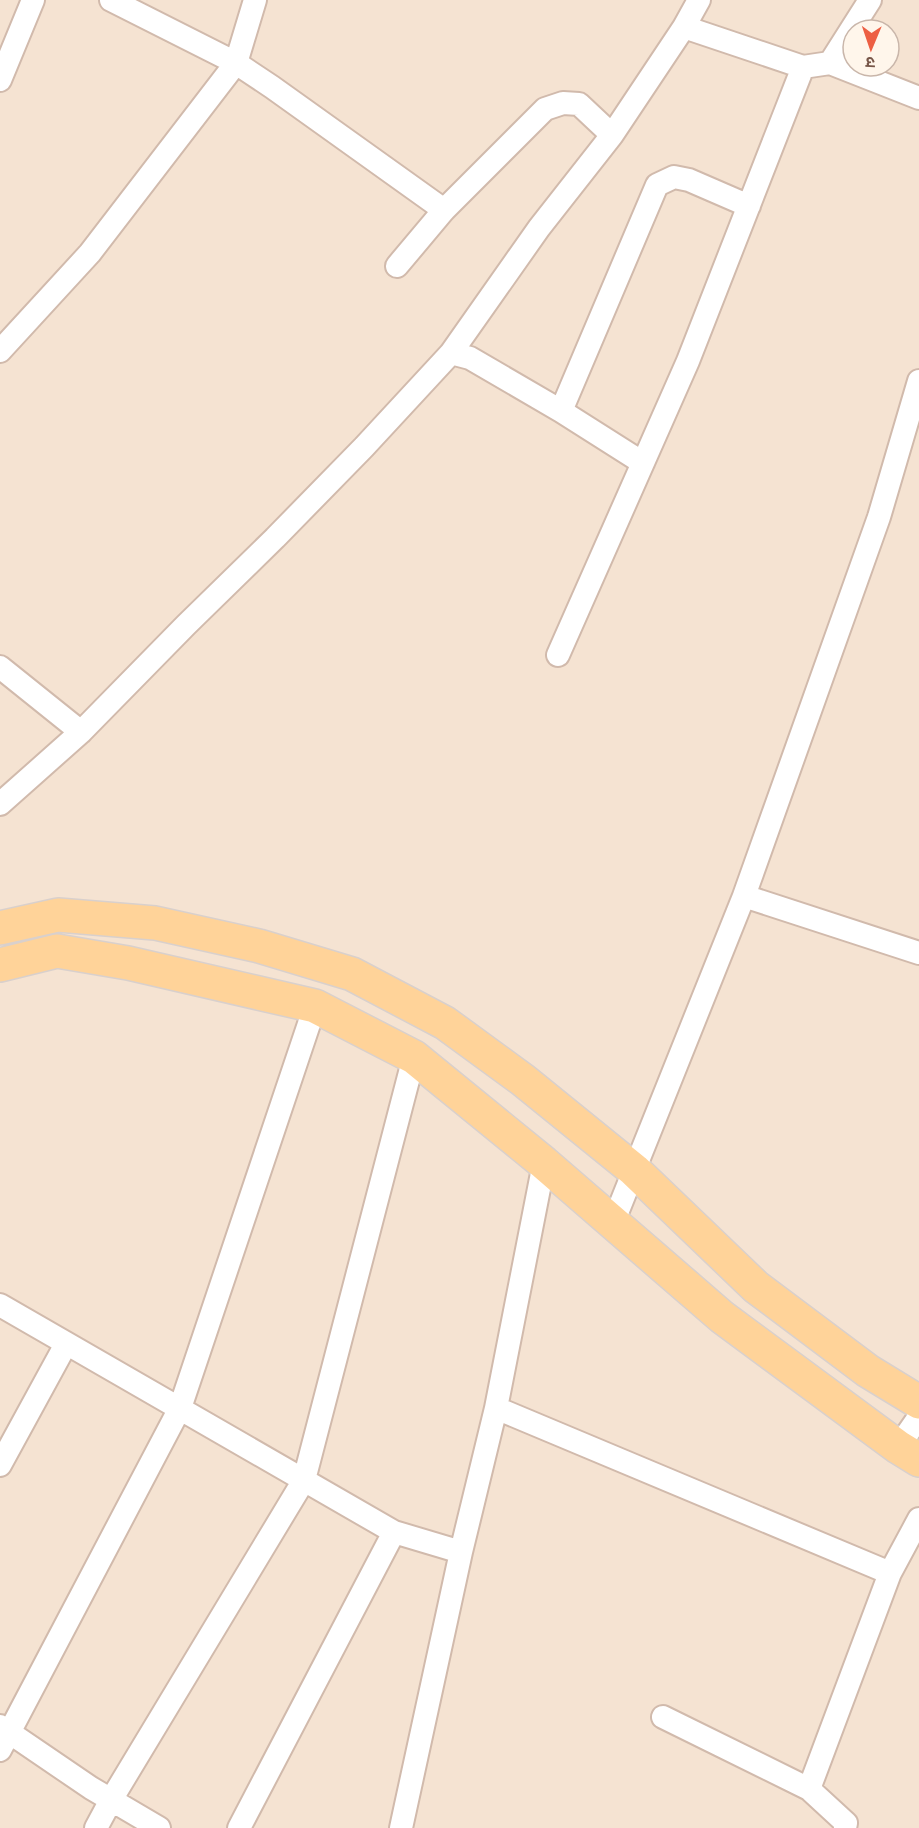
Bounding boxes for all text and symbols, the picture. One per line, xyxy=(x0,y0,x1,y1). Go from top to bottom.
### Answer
north arrow xyxy=(841,18,901,78)
text: उ xyxy=(865,52,876,73)

